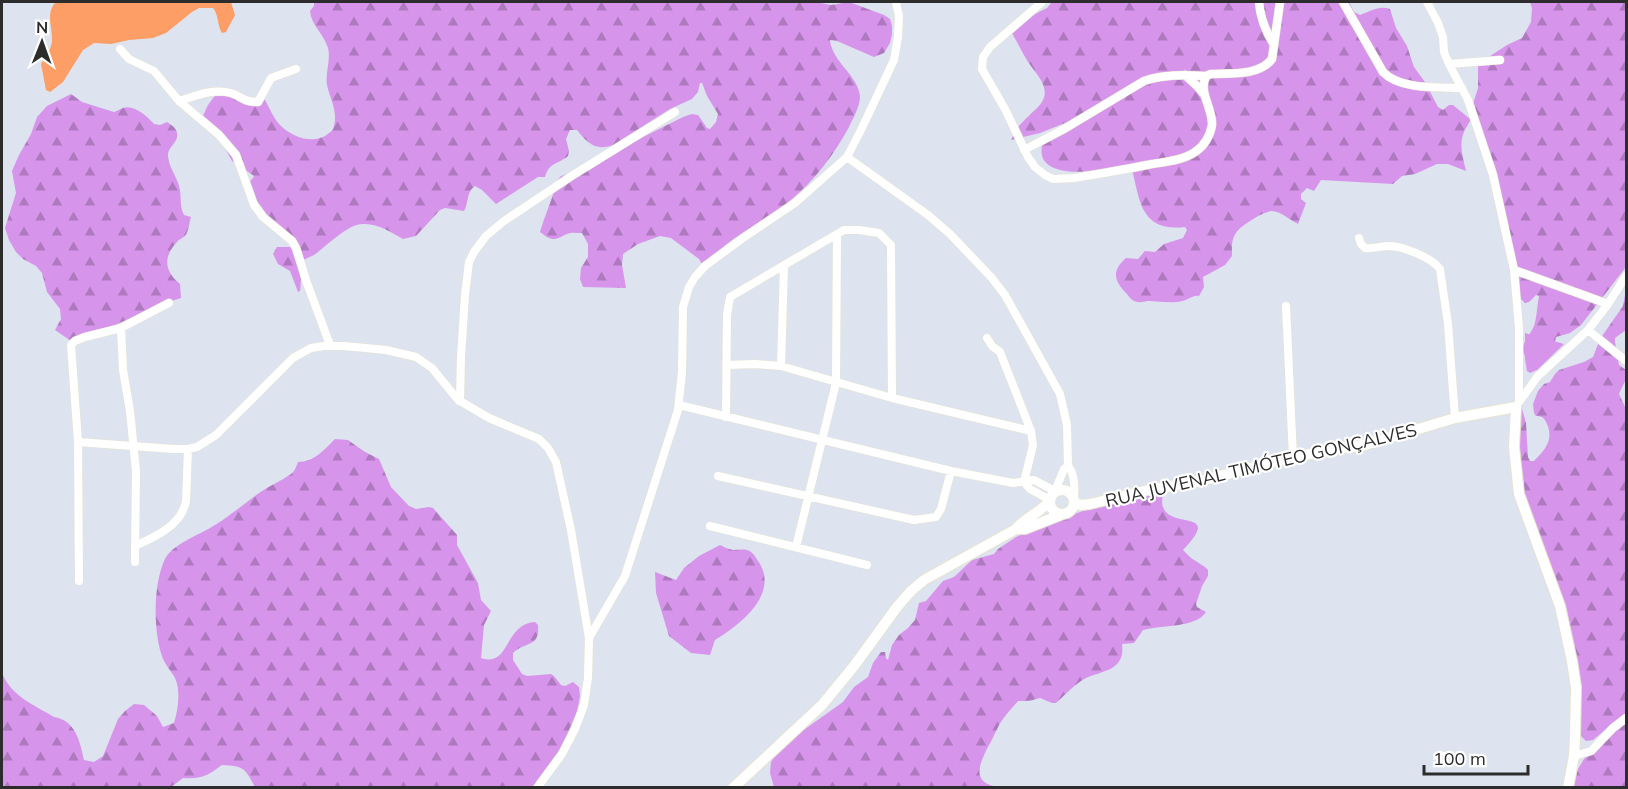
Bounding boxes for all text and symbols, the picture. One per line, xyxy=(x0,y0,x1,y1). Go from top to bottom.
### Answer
north arrow xyxy=(12,12,72,72)
text: N xyxy=(36,17,48,37)
street label: RUA JUVENAL TIMÓTEO GONÇALVES xyxy=(1103,418,1419,512)
scale bar xyxy=(1424,738,1528,776)
text: 100 m xyxy=(1433,747,1486,770)

